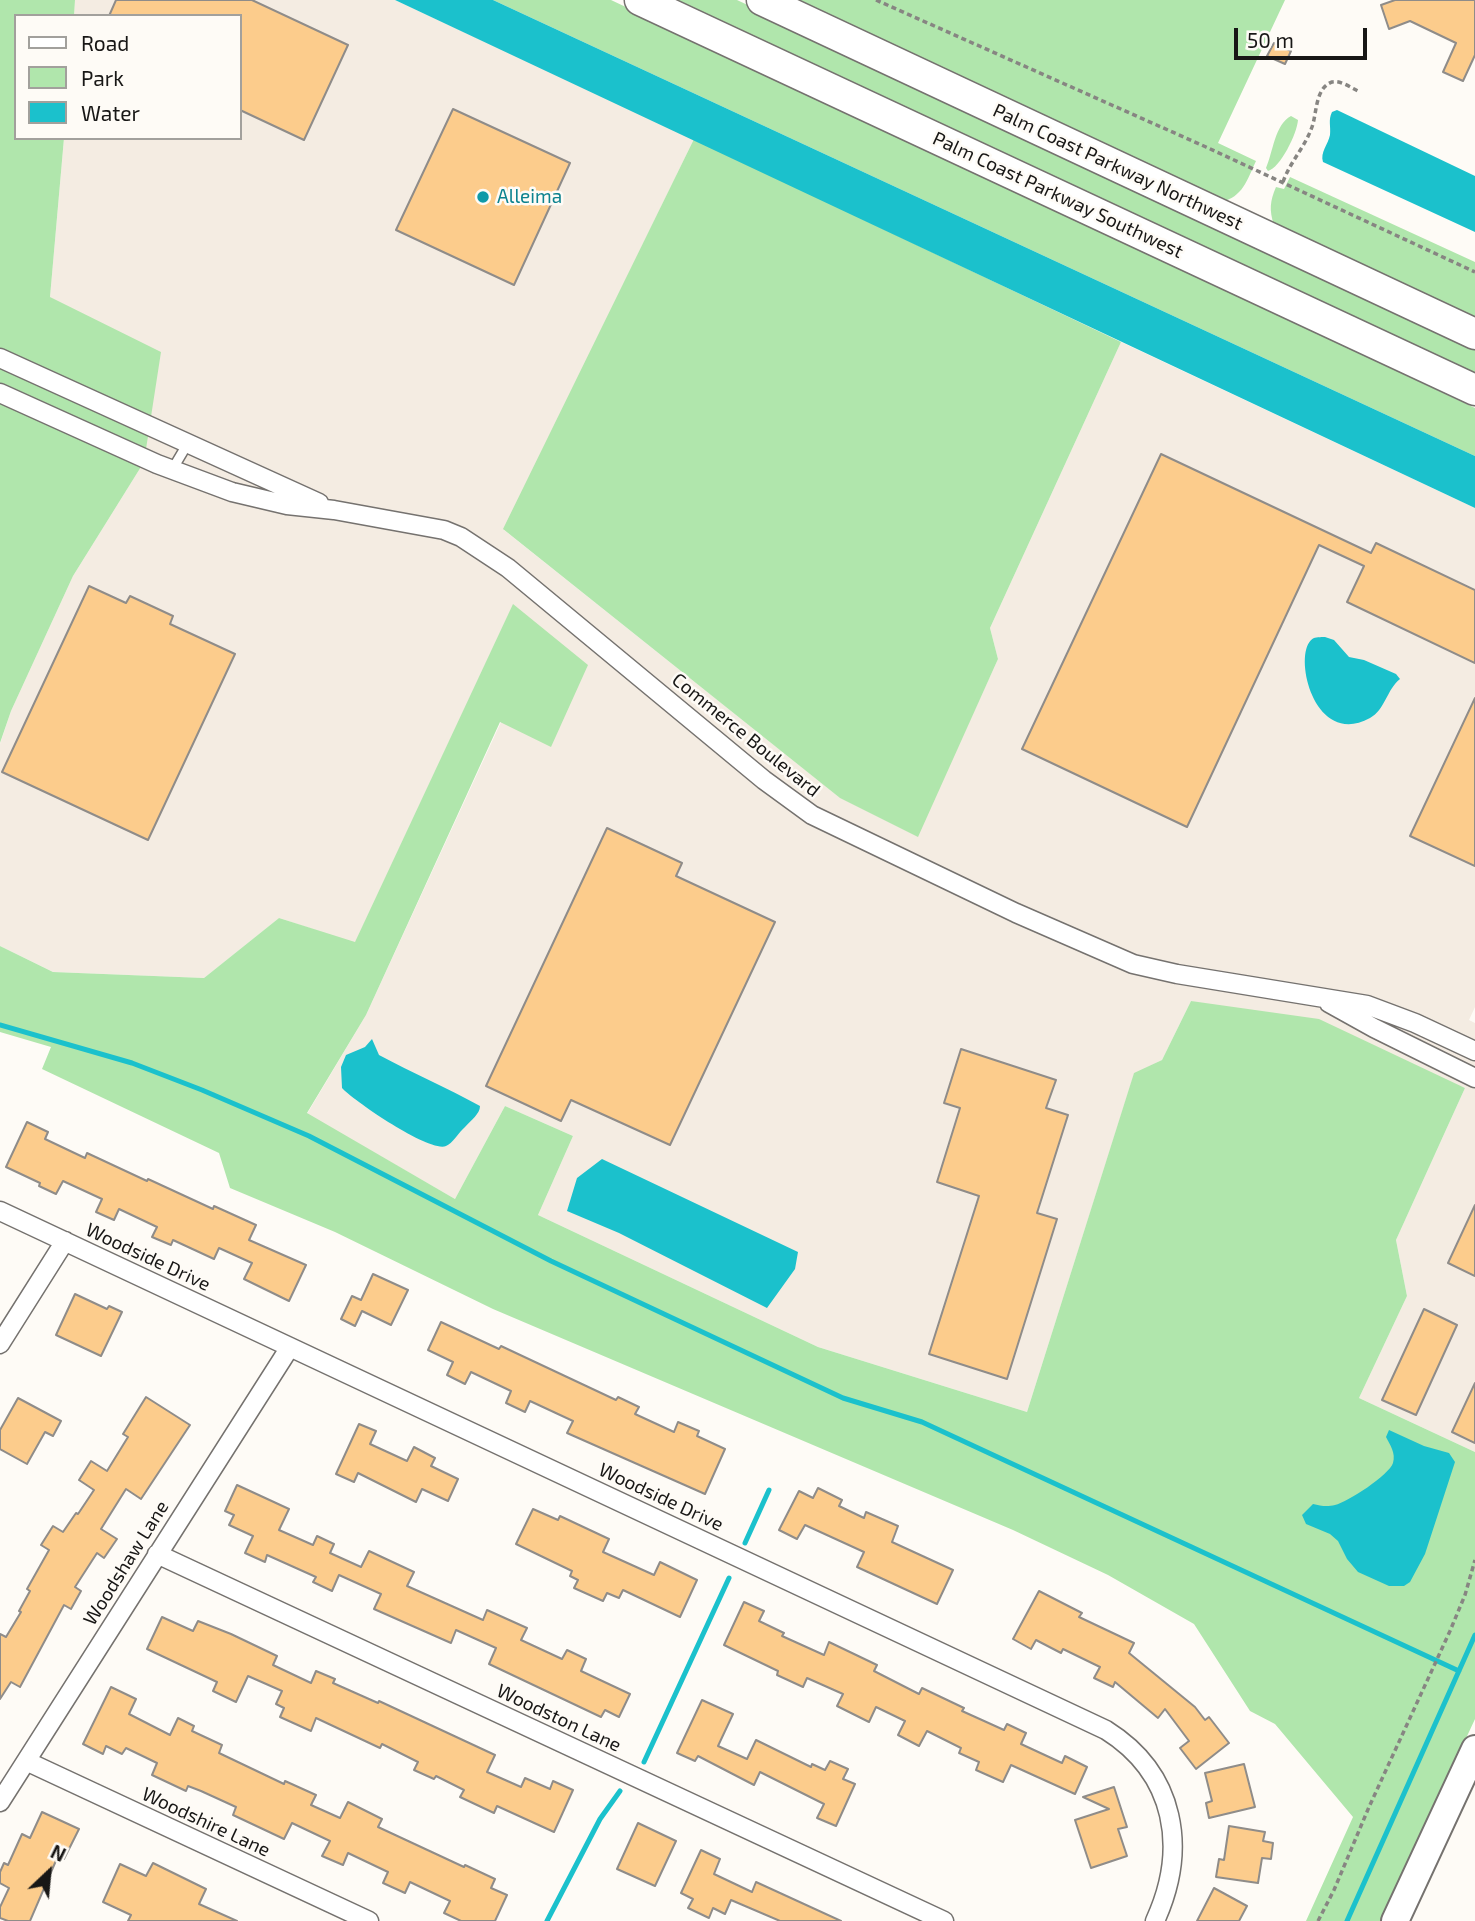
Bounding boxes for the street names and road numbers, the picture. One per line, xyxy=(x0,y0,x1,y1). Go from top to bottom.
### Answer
street label: Palm Coast Parkway Northwest xyxy=(989,99,1247,235)
street label: Palm Coast Parkway Southwest xyxy=(929,127,1187,263)
street label: Commerce Boulevard xyxy=(667,668,825,802)
street label: Woodside Drive xyxy=(82,1218,214,1296)
street label: Woodside Drive xyxy=(595,1458,727,1536)
street label: Woodshaw Lane xyxy=(79,1496,173,1630)
street label: Woodston Lane xyxy=(493,1679,625,1757)
street label: Woodshire Lane xyxy=(138,1782,274,1862)

